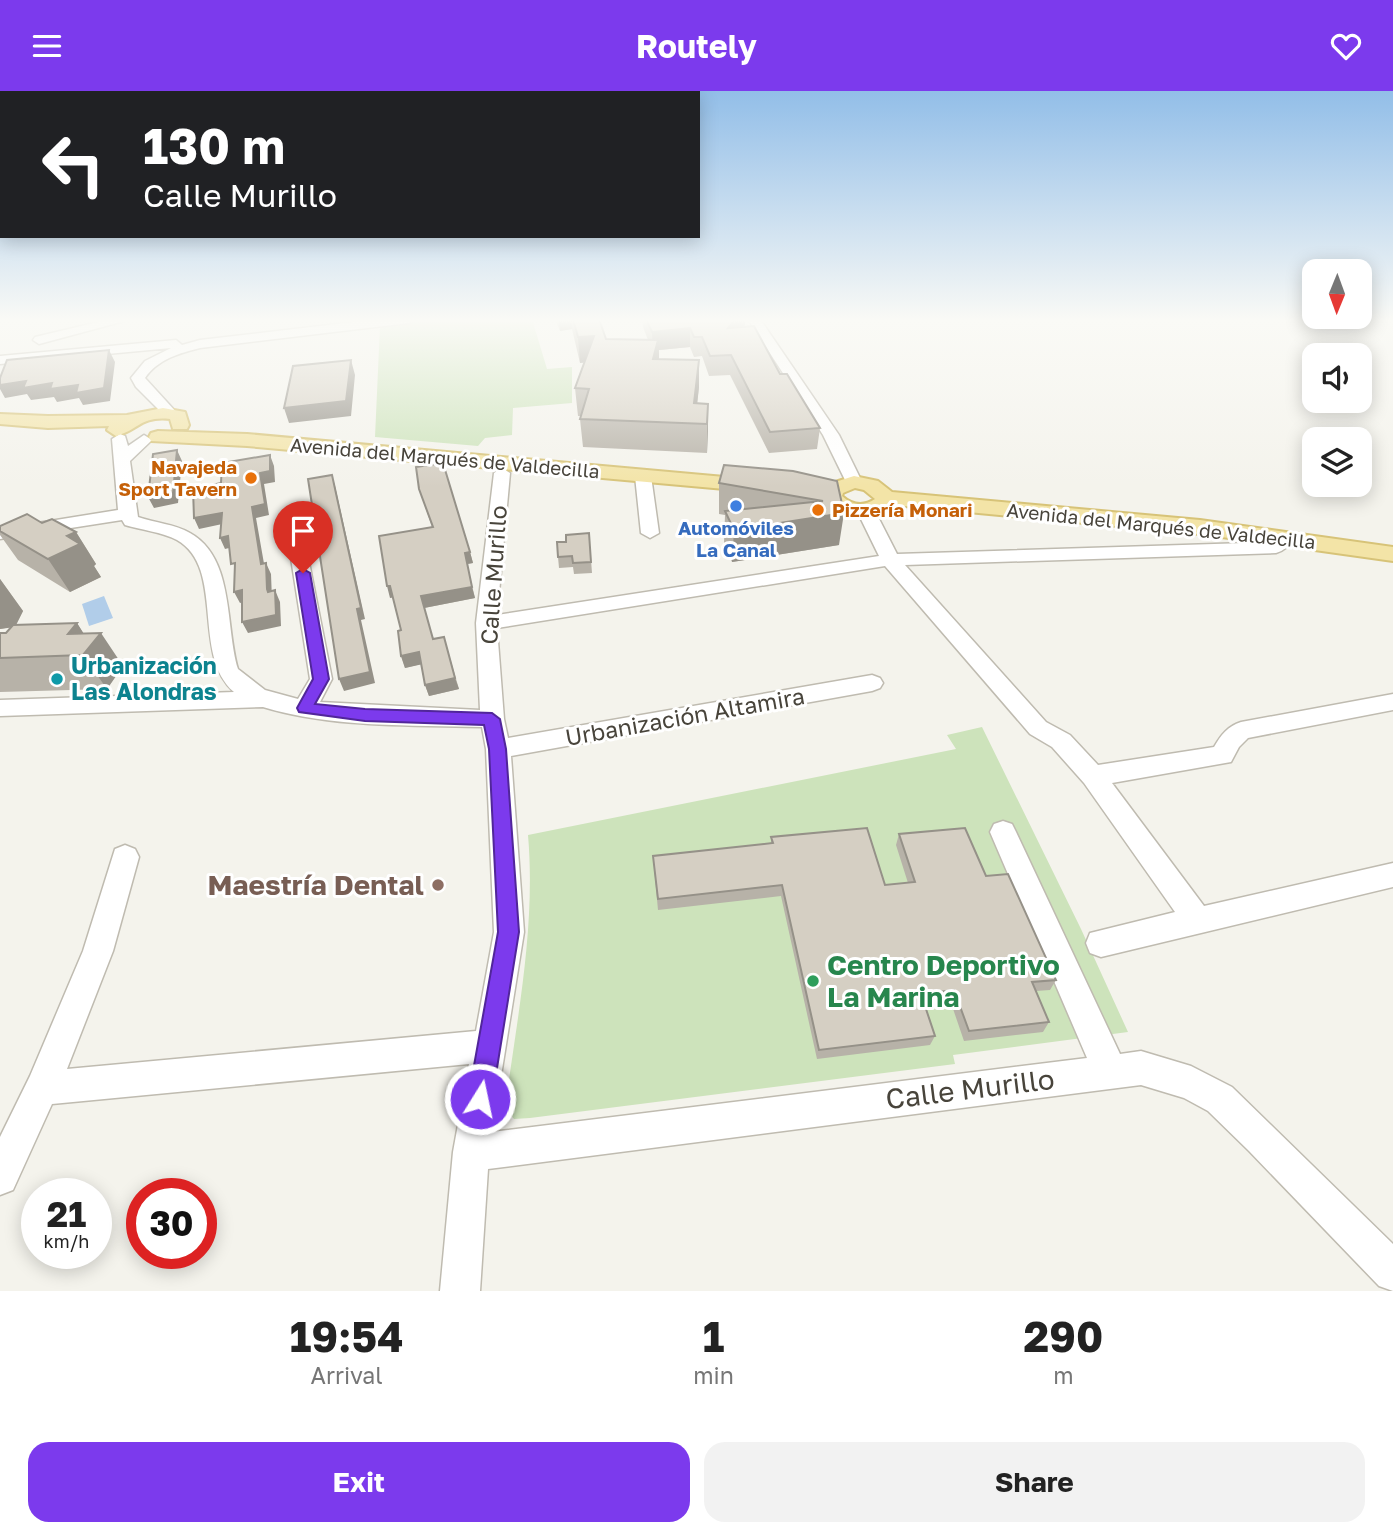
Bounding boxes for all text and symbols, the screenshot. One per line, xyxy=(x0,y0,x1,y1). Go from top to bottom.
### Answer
icon: menu xyxy=(28,27,66,65)
text: Routely xyxy=(636,27,757,65)
icon: heart xyxy=(1327,27,1365,65)
text: 130 m xyxy=(143,116,285,175)
icon: left xyxy=(28,119,119,210)
text: Calle Murillo xyxy=(143,176,337,214)
north arrow xyxy=(1302,259,1372,329)
map controls xyxy=(1302,259,1372,497)
button: sound xyxy=(1302,343,1372,413)
button: layers xyxy=(1302,427,1372,497)
street label: Avenida del Marqués de Valdecilla xyxy=(289,433,601,482)
place label: Navajeda Sport Tavern xyxy=(118,455,237,500)
marker: Navajeda Sport Tavern xyxy=(243,470,259,486)
marker: Automóviles La Canal xyxy=(728,498,744,514)
place label: Pizzería Monari xyxy=(832,498,972,521)
street label: Avenida del Marqués de Valdecilla xyxy=(1006,498,1317,553)
pin xyxy=(273,501,333,573)
marker: Pizzería Monari xyxy=(810,502,826,518)
street label: Calle Murillo xyxy=(474,504,512,645)
icon: arrive xyxy=(284,512,322,550)
place label: Automóviles La Canal xyxy=(678,516,794,561)
place label: Urbanización Las Alondras xyxy=(71,651,217,705)
marker: Urbanización Las Alondras xyxy=(49,671,65,687)
street label: Urbanización Altamira xyxy=(563,681,807,751)
place label: Maestría Dental xyxy=(207,868,424,901)
marker: Maestría Dental xyxy=(430,877,446,893)
place label: Centro Deportivo La Marina xyxy=(827,948,1060,1013)
marker: Centro Deportivo La Marina xyxy=(805,973,821,989)
position arrow xyxy=(443,1062,517,1136)
street label: Calle Murillo xyxy=(884,1062,1056,1115)
speed limit sign: 30 xyxy=(126,1178,217,1269)
text: 21 xyxy=(47,1193,86,1235)
text: km/h xyxy=(44,1230,89,1252)
text: 19:54 xyxy=(290,1311,403,1361)
text: 1 xyxy=(703,1311,724,1361)
text: 290 xyxy=(1024,1311,1103,1361)
text: Arrival xyxy=(311,1361,383,1389)
text: min xyxy=(693,1361,734,1389)
text: m xyxy=(1053,1361,1074,1389)
button: Exit xyxy=(28,1442,690,1522)
button: Share xyxy=(704,1442,1365,1522)

